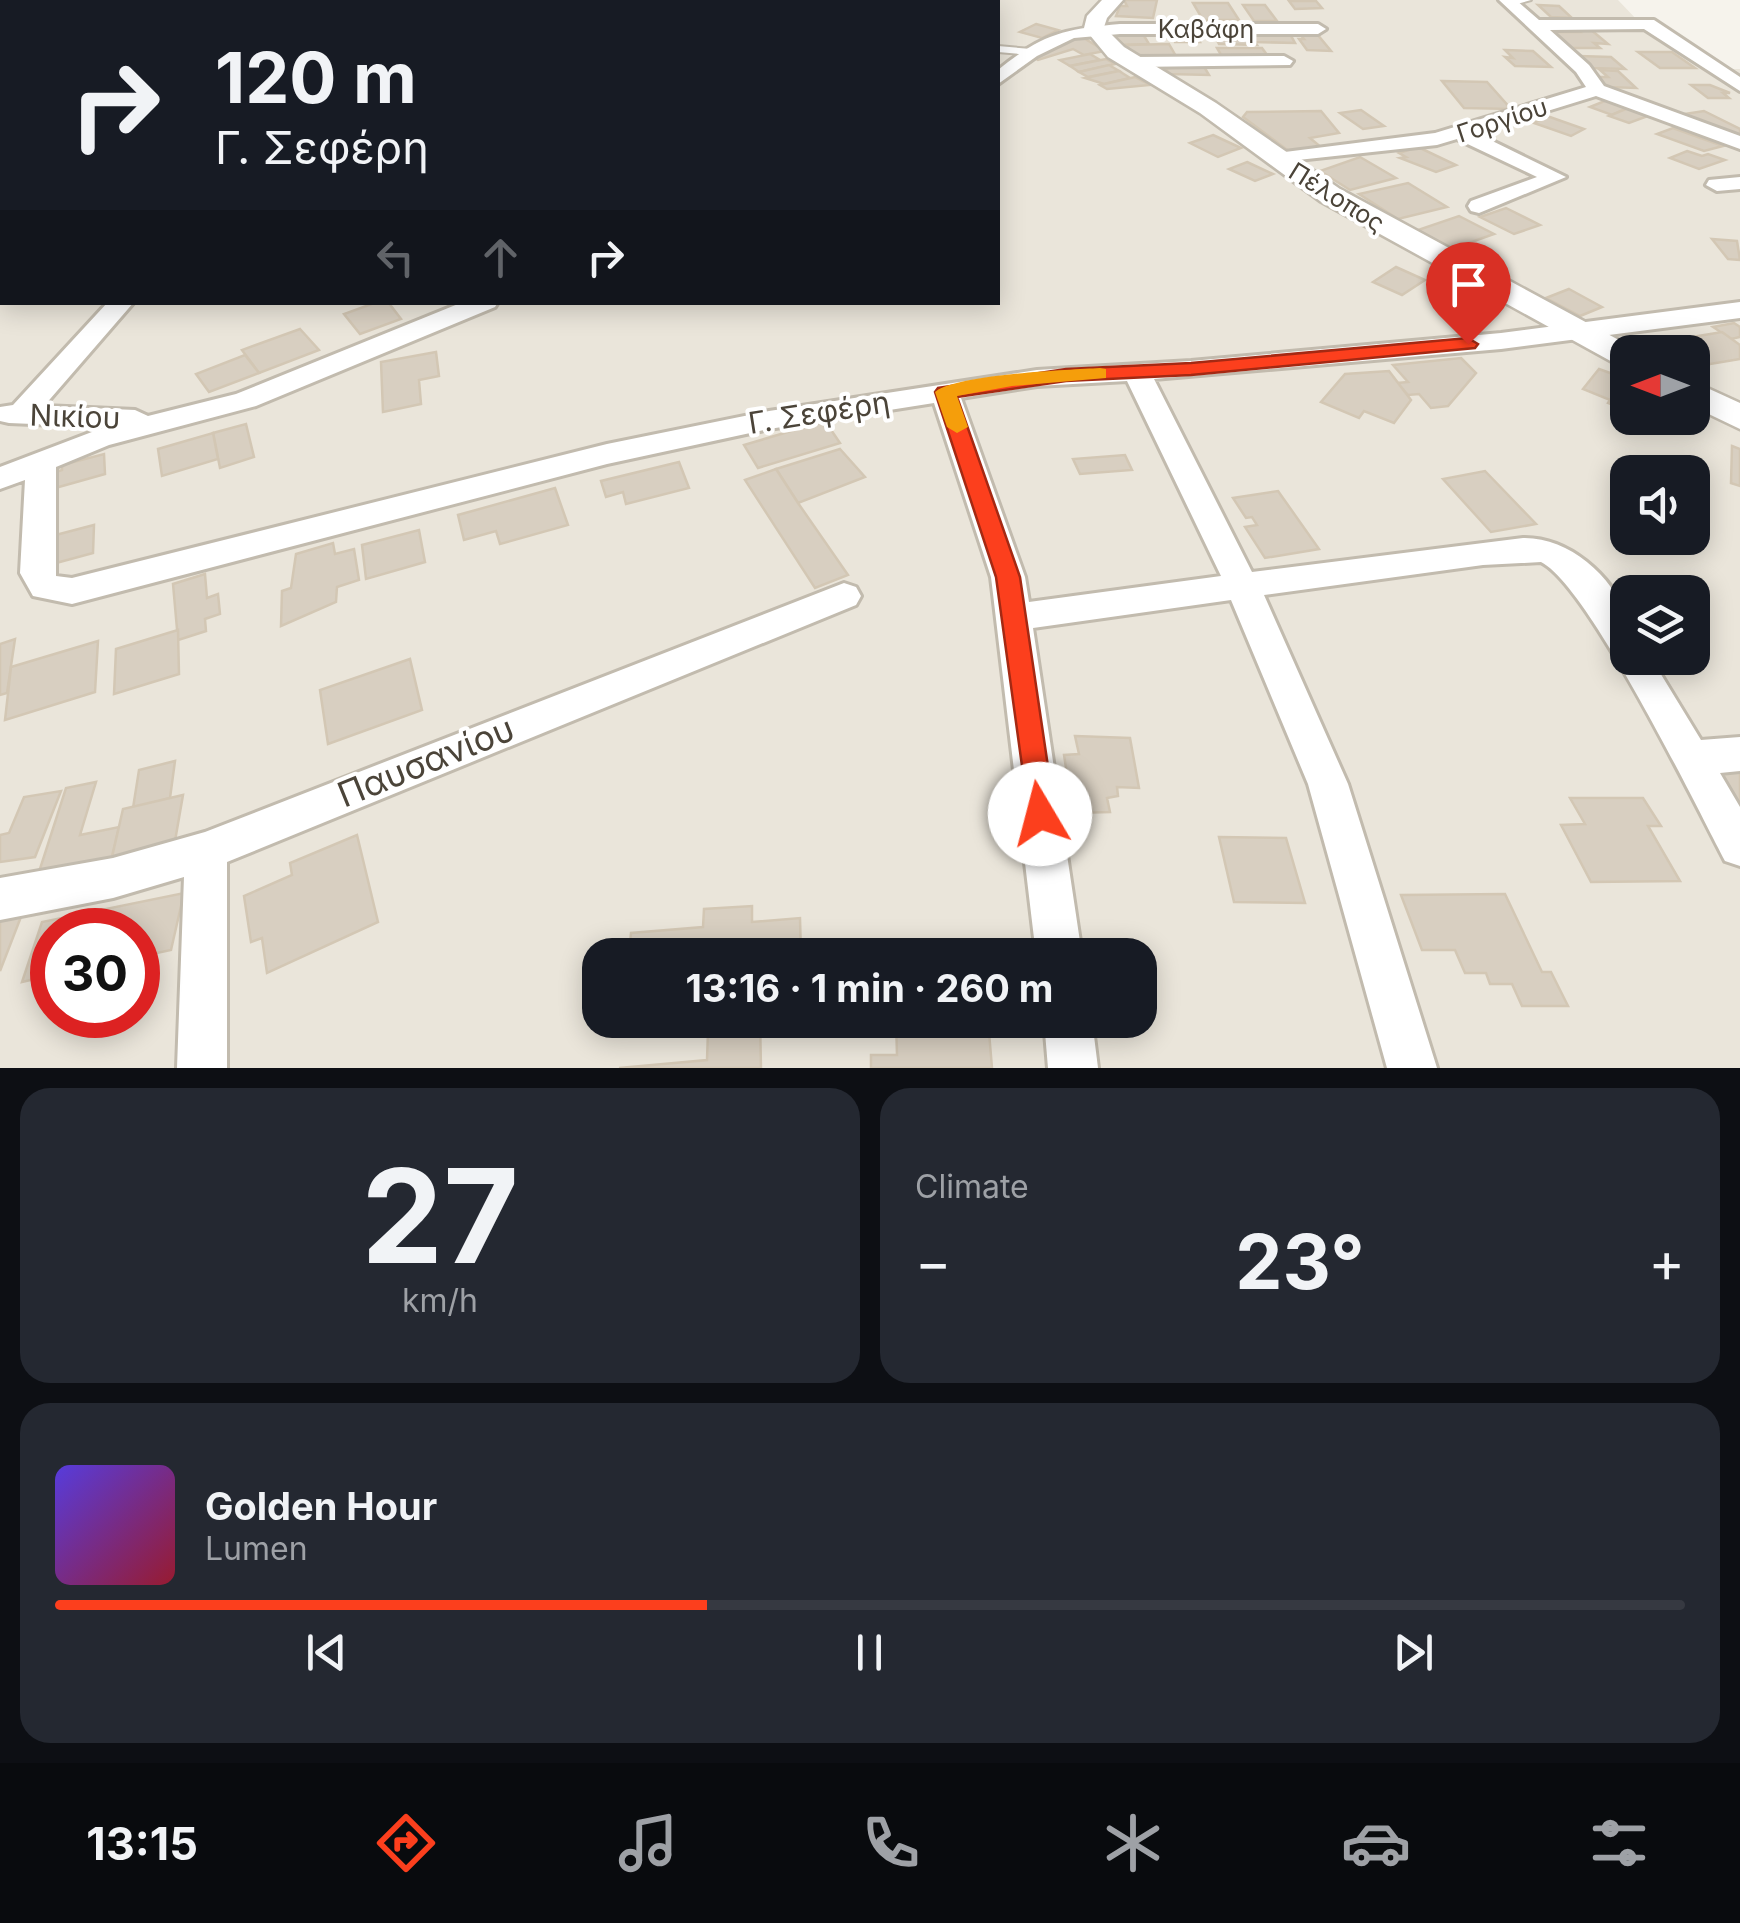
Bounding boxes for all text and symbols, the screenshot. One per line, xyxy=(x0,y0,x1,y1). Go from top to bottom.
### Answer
street label: Καβάφη xyxy=(1158,14,1254,44)
text: 120 m xyxy=(215,35,417,120)
icon: right xyxy=(50,40,180,170)
street label: Γοργίου xyxy=(1453,91,1551,149)
text: Γ. Σεφέρη xyxy=(215,120,429,175)
street label: Πέλοπος xyxy=(1284,156,1390,238)
icon: left xyxy=(368,230,423,285)
icon: ahead xyxy=(473,230,528,285)
icon: right xyxy=(578,230,633,285)
pin xyxy=(1426,242,1511,345)
icon: arrive xyxy=(1441,257,1496,312)
north arrow xyxy=(1610,335,1710,435)
map controls xyxy=(1610,335,1710,675)
street label: Γ. Σεφέρη xyxy=(746,383,892,441)
street label: Νικίου xyxy=(29,396,121,436)
button: sound xyxy=(1610,455,1710,555)
button: layers xyxy=(1610,575,1710,675)
street label: Παυσανίου xyxy=(331,707,520,815)
position arrow xyxy=(988,762,1092,866)
speed limit sign: 30 xyxy=(30,908,160,1038)
text: 13:16 · 1 min · 260 m xyxy=(686,965,1053,1011)
text: 27 xyxy=(361,1137,519,1294)
text: Climate xyxy=(915,1167,1029,1206)
text: 23° xyxy=(1235,1216,1365,1307)
text: − xyxy=(915,1229,951,1295)
text: + xyxy=(1649,1229,1685,1295)
text: km/h xyxy=(402,1281,478,1320)
text: Golden Hour xyxy=(205,1483,437,1529)
text: Lumen xyxy=(205,1529,308,1568)
icon: previous xyxy=(299,1625,354,1680)
icon: pause xyxy=(842,1625,897,1680)
icon: next xyxy=(1386,1625,1441,1680)
icon: directions xyxy=(371,1808,441,1878)
icon: music xyxy=(613,1808,683,1878)
icon: phone xyxy=(856,1808,926,1878)
icon: climate xyxy=(1098,1808,1168,1878)
icon: car xyxy=(1341,1808,1411,1878)
icon: filters xyxy=(1584,1808,1654,1878)
text: 13:15 xyxy=(86,1816,198,1871)

